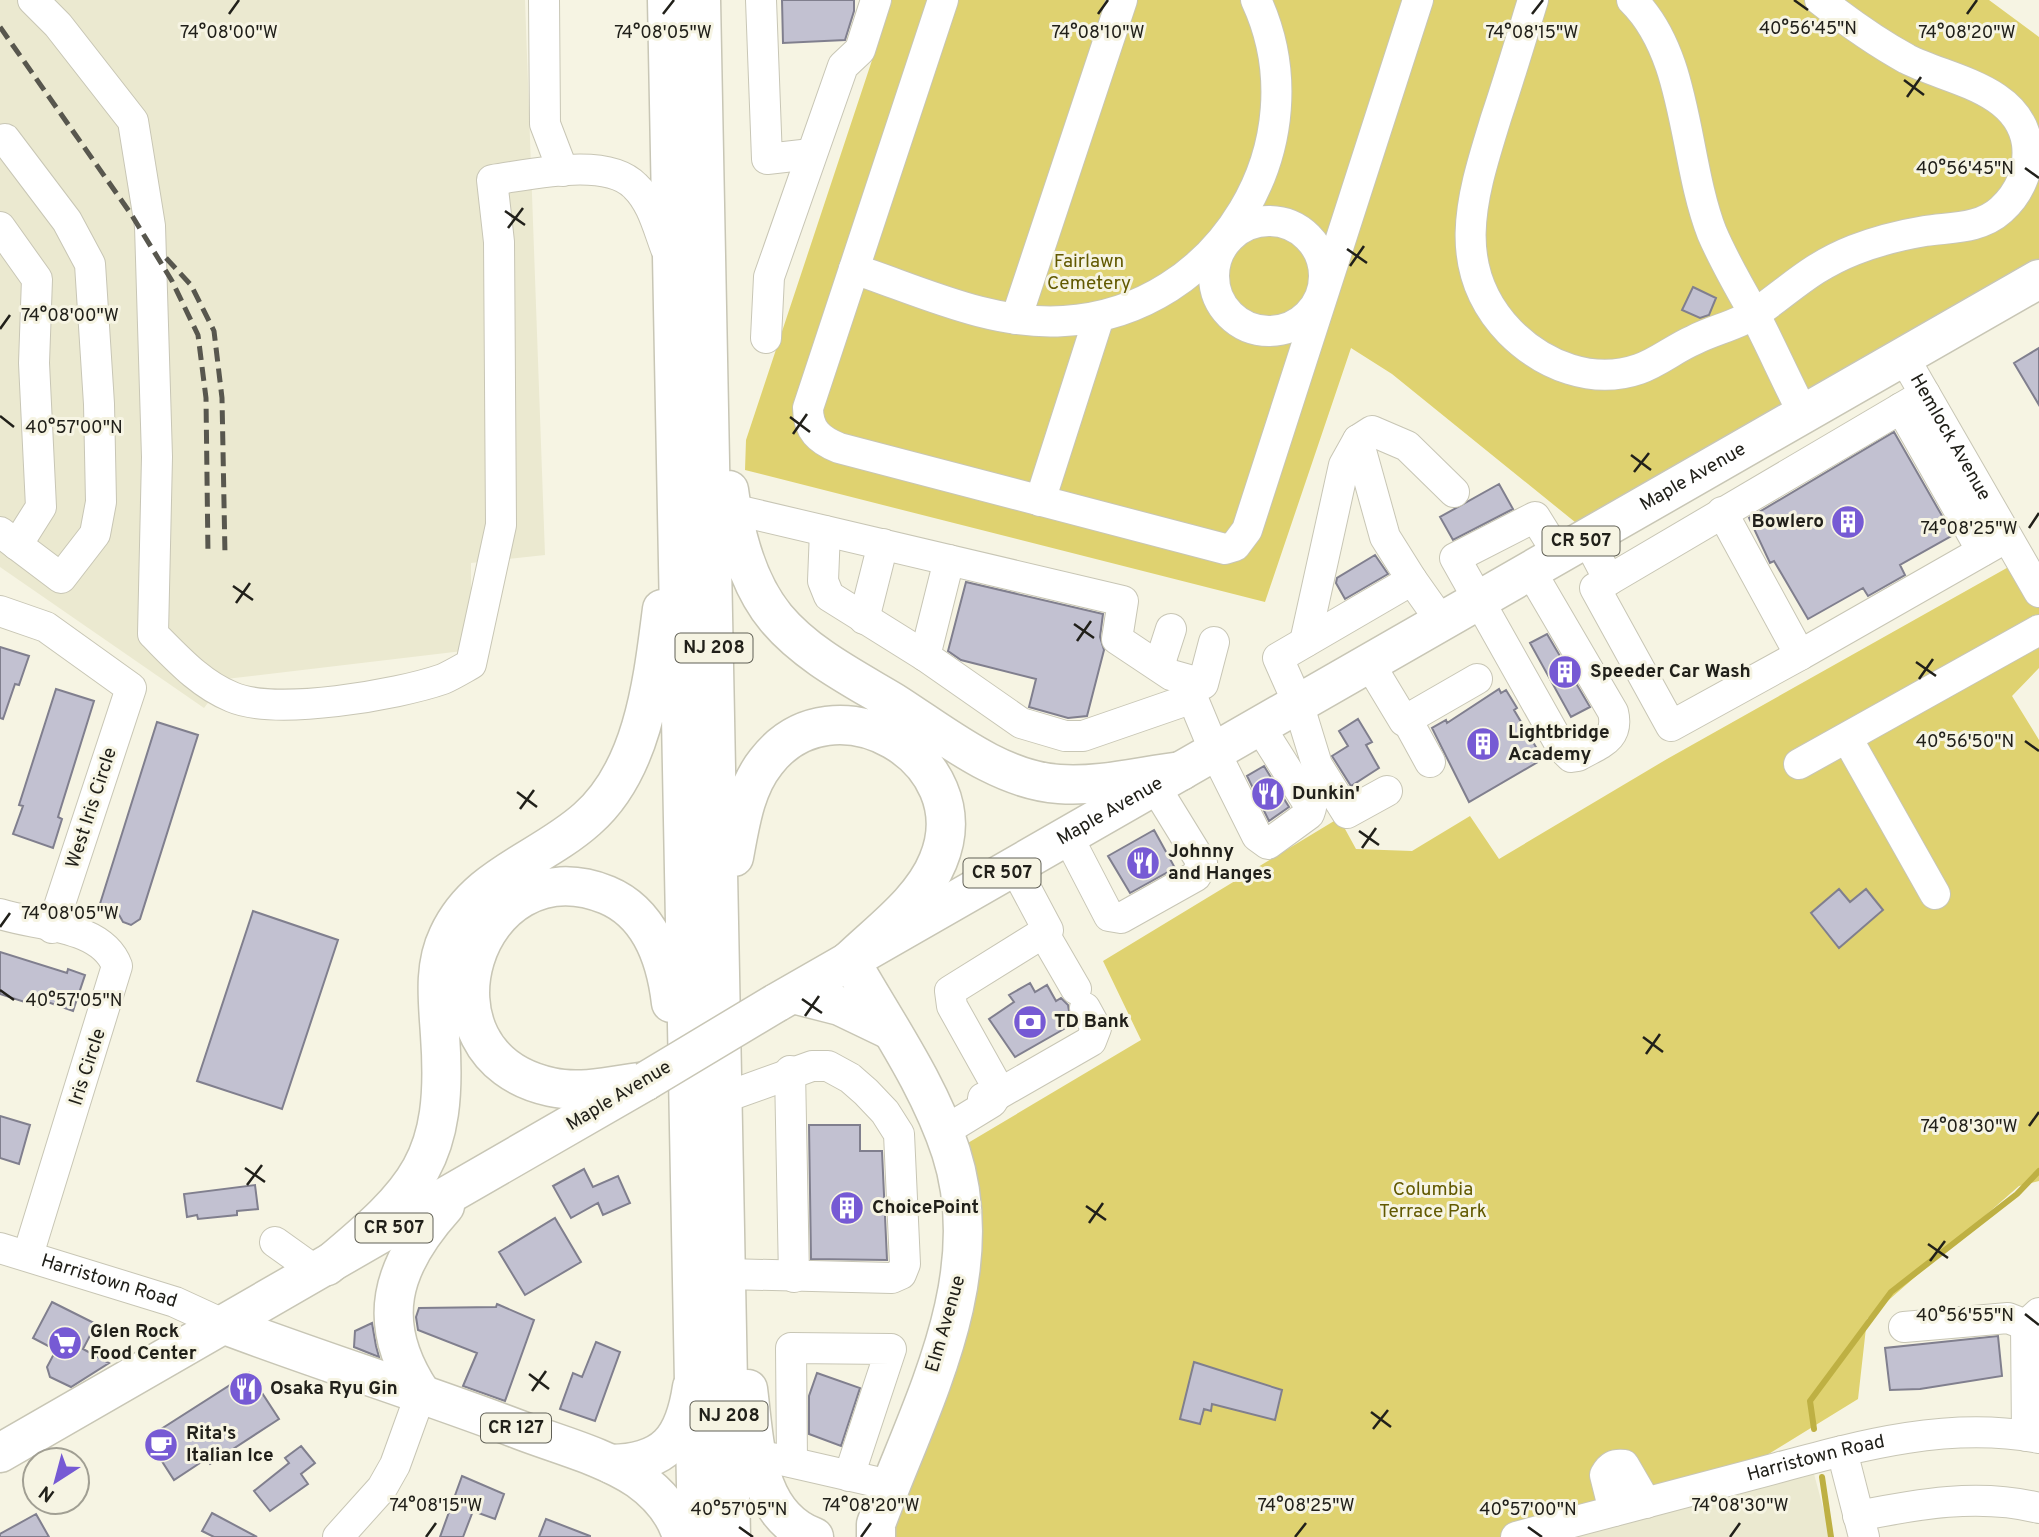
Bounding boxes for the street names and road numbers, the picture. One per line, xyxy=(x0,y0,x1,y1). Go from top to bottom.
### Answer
street label: Hemlock Avenue xyxy=(1904,370,1996,505)
street label: Maple Avenue xyxy=(1636,438,1750,517)
road number: CR 507 xyxy=(1542,526,1620,556)
road number: NJ 208 xyxy=(676,634,752,662)
street label: West Iris Circle xyxy=(61,745,123,871)
street label: Maple Avenue xyxy=(1053,772,1167,851)
road number: CR 507 xyxy=(964,858,1040,888)
street label: Iris Circle xyxy=(64,1025,112,1109)
street label: Maple Avenue xyxy=(562,1055,676,1137)
road number: CR 507 xyxy=(356,1213,432,1242)
street label: Harristown Road xyxy=(38,1249,180,1314)
street label: Elm Avenue xyxy=(921,1273,971,1375)
road number: NJ 208 xyxy=(690,1401,768,1430)
road number: CR 127 xyxy=(481,1414,551,1442)
street label: Harristown Road xyxy=(1744,1430,1887,1488)

